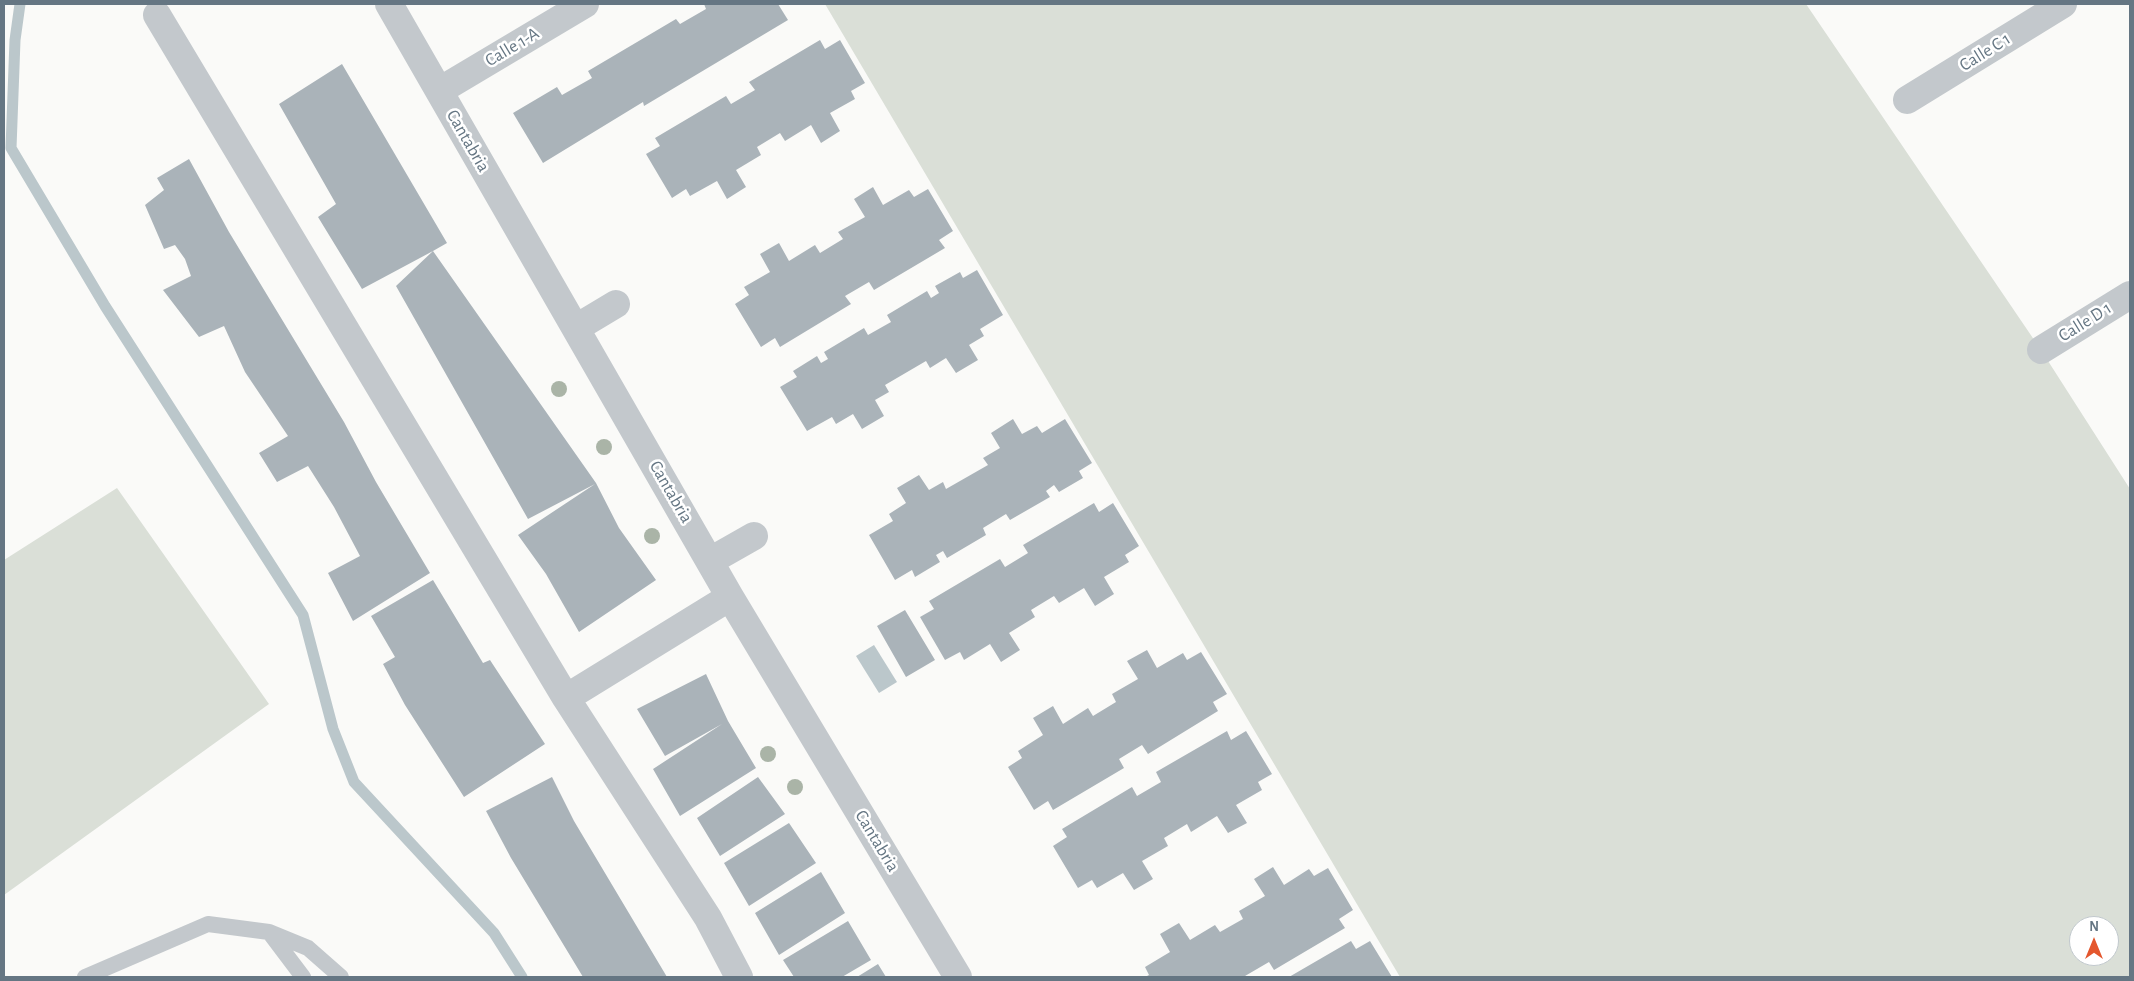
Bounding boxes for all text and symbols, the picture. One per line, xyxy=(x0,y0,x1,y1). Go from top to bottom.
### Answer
street label: Calle 1-A xyxy=(481,23,543,71)
street label: Calle C 1 xyxy=(1955,28,2015,76)
street label: Cantabria xyxy=(442,106,494,176)
street label: Calle D 1 xyxy=(2054,297,2116,347)
street label: Cantabria xyxy=(645,457,697,527)
street label: Cantabria xyxy=(850,806,904,876)
north arrow xyxy=(2069,916,2119,966)
text: N xyxy=(2089,920,2099,934)

